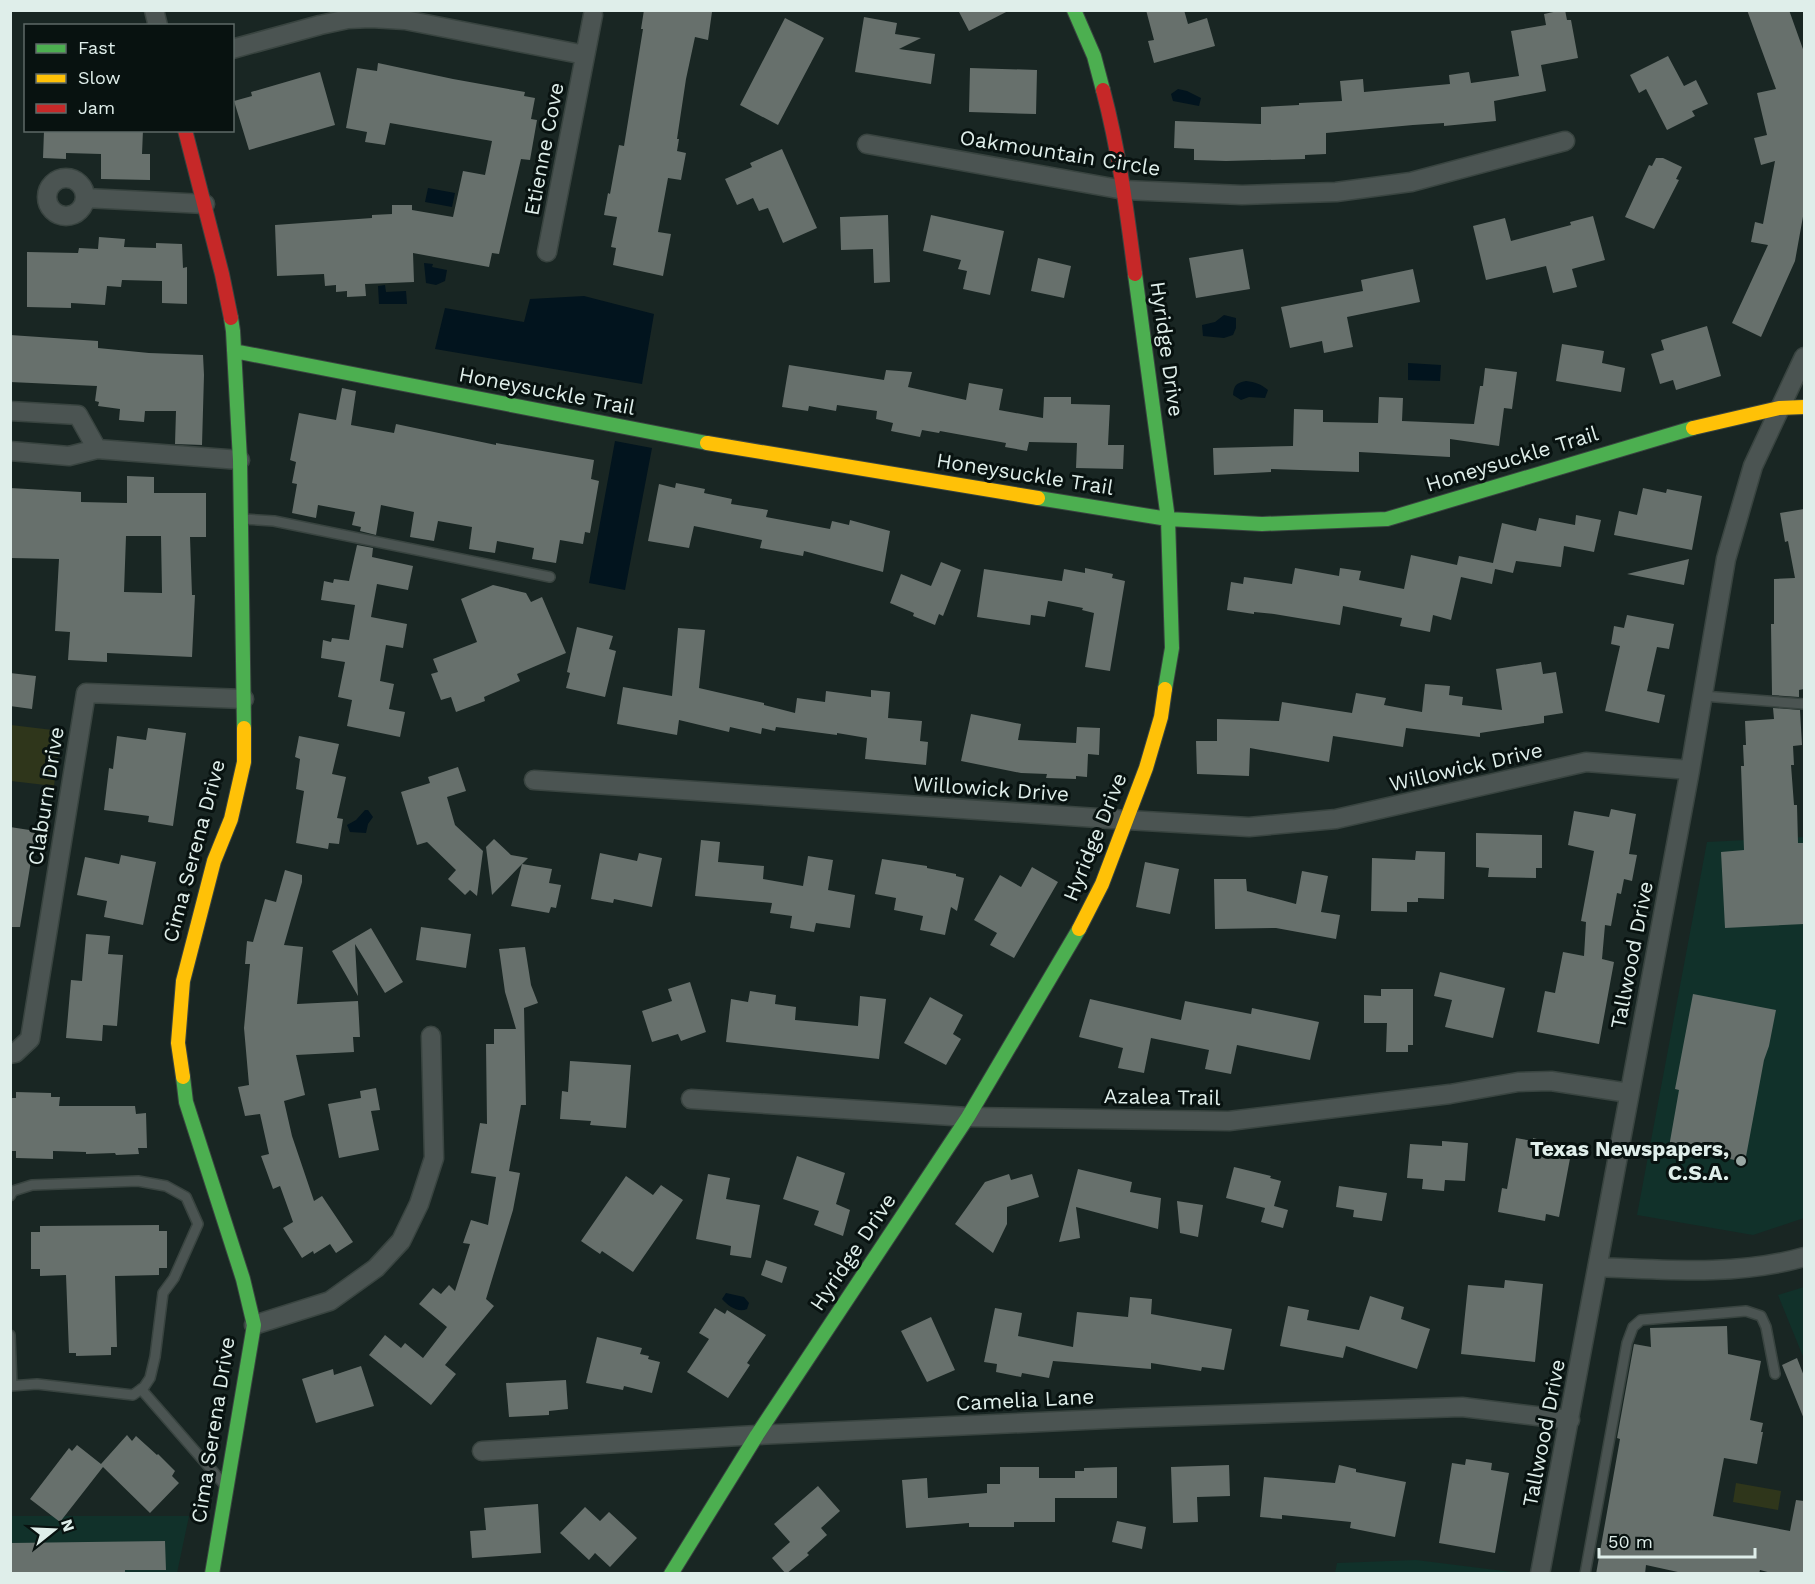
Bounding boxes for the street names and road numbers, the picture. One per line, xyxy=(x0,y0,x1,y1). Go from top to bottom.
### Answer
street label: Etienne Cove xyxy=(518,80,569,217)
street label: Oakmountain Circle xyxy=(958,124,1162,181)
street label: Hyridge Drive xyxy=(1146,280,1189,418)
street label: Honeysuckle Trail xyxy=(457,361,638,420)
street label: Honeysuckle Trail xyxy=(1422,420,1602,497)
street label: Honeysuckle Trail xyxy=(935,447,1116,500)
street label: Claburn Drive xyxy=(22,725,69,867)
street label: Willowick Drive xyxy=(1387,737,1545,796)
street label: Cima Serena Drive xyxy=(157,757,230,945)
street label: Hyridge Drive xyxy=(1057,769,1132,905)
street label: Willowick Drive xyxy=(912,771,1070,806)
street label: Tallwood Drive xyxy=(1605,879,1658,1031)
street label: Azalea Trail xyxy=(1103,1083,1221,1110)
street label: Hyridge Drive xyxy=(804,1188,901,1315)
street label: Cima Serena Drive xyxy=(185,1335,240,1525)
street label: Tallwood Drive xyxy=(1517,1357,1570,1509)
street label: Camelia Lane xyxy=(955,1383,1095,1416)

